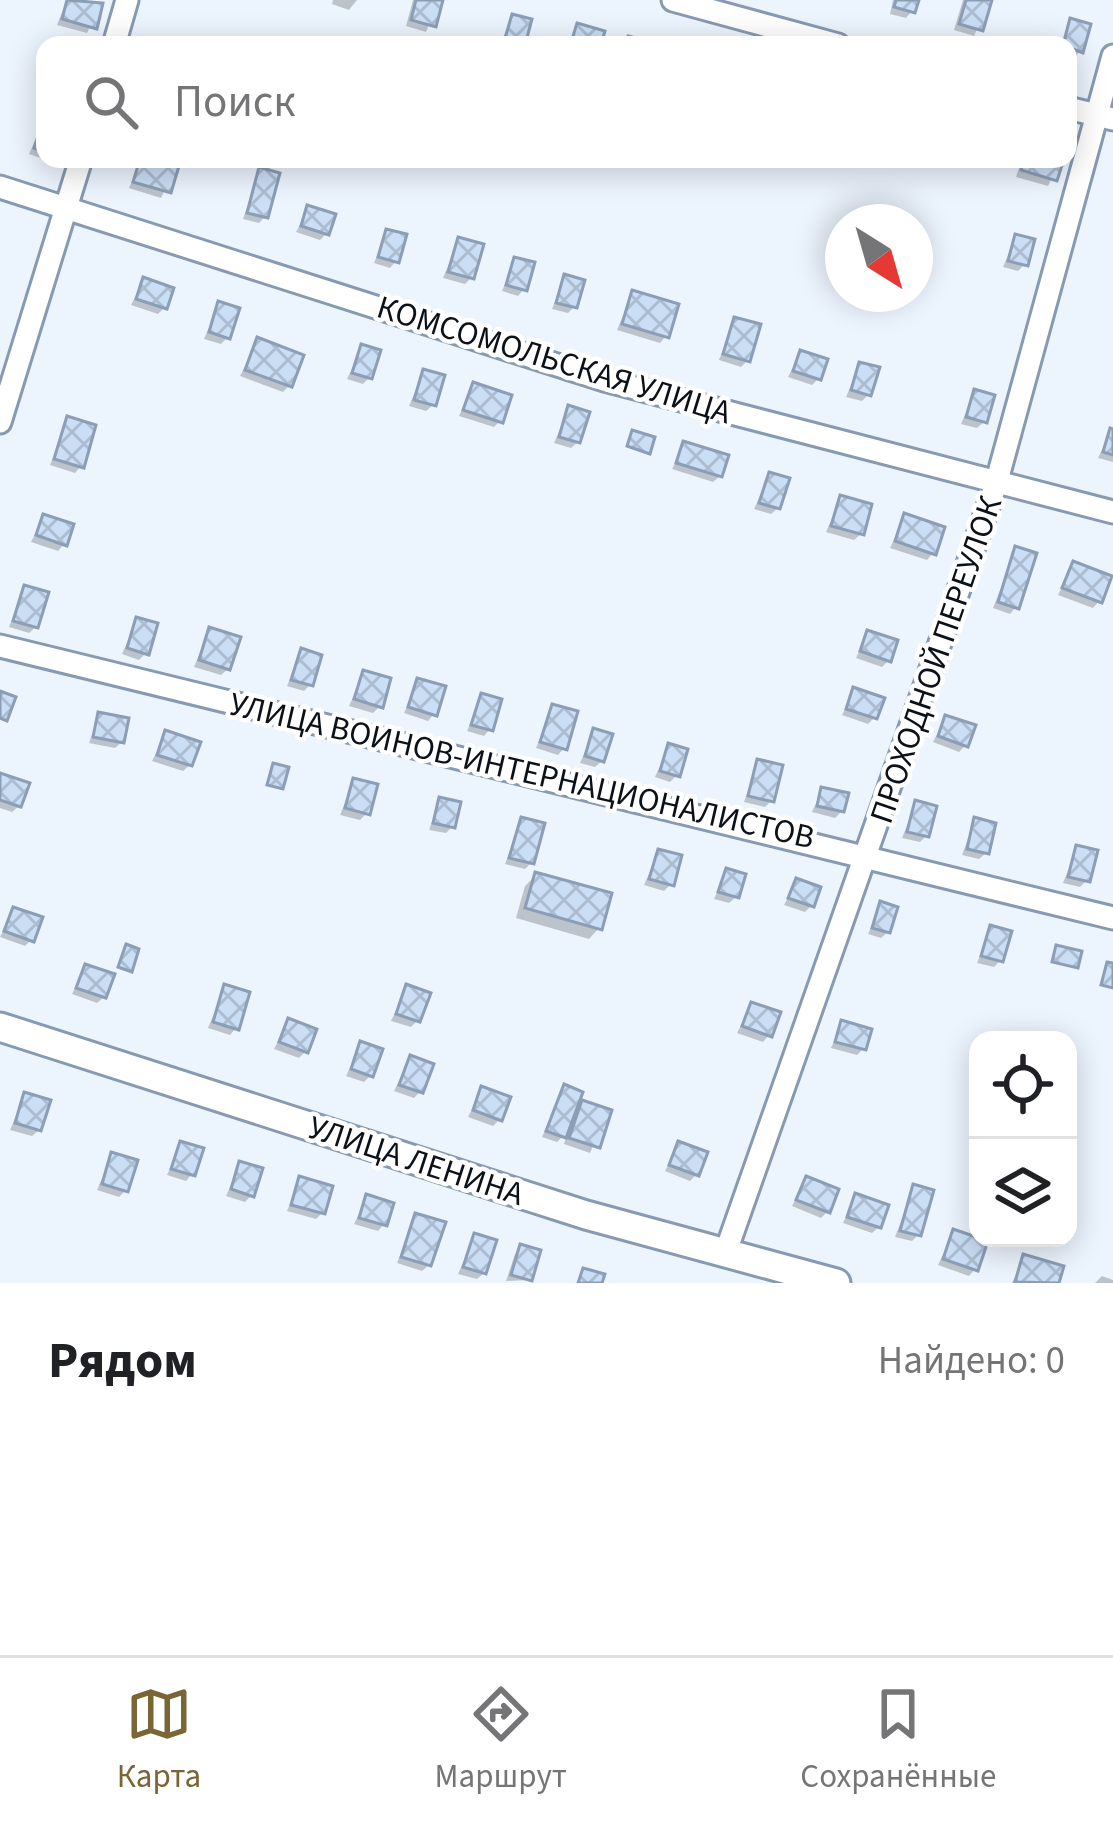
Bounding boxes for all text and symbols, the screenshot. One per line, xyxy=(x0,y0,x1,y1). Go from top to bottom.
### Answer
search box xyxy=(36,36,1077,168)
icon: search xyxy=(78,69,144,135)
text: Поиск xyxy=(174,70,296,134)
north arrow xyxy=(825,204,933,312)
street label: КОМСОМОЛЬСКАЯ УЛИЦА xyxy=(371,284,737,436)
street label: ПРОХОДНОЙ ПЕРЕУЛОК xyxy=(858,489,1014,830)
street label: УЛИЦА ВОИНОВ-ИНТЕРНАЦИОНАЛИСТОВ xyxy=(225,681,819,861)
map controls xyxy=(969,1031,1077,1247)
button: locate xyxy=(969,1031,1077,1139)
street label: УЛИЦА ЛЕНИНА xyxy=(302,1104,530,1218)
button: layers xyxy=(969,1139,1077,1247)
text: Рядом xyxy=(48,1325,197,1397)
text: Найдено: 0 xyxy=(878,1333,1065,1389)
tab: Карта xyxy=(117,1681,201,1800)
tab: Маршрут xyxy=(435,1681,567,1800)
tab: Сохранённые xyxy=(800,1681,996,1800)

